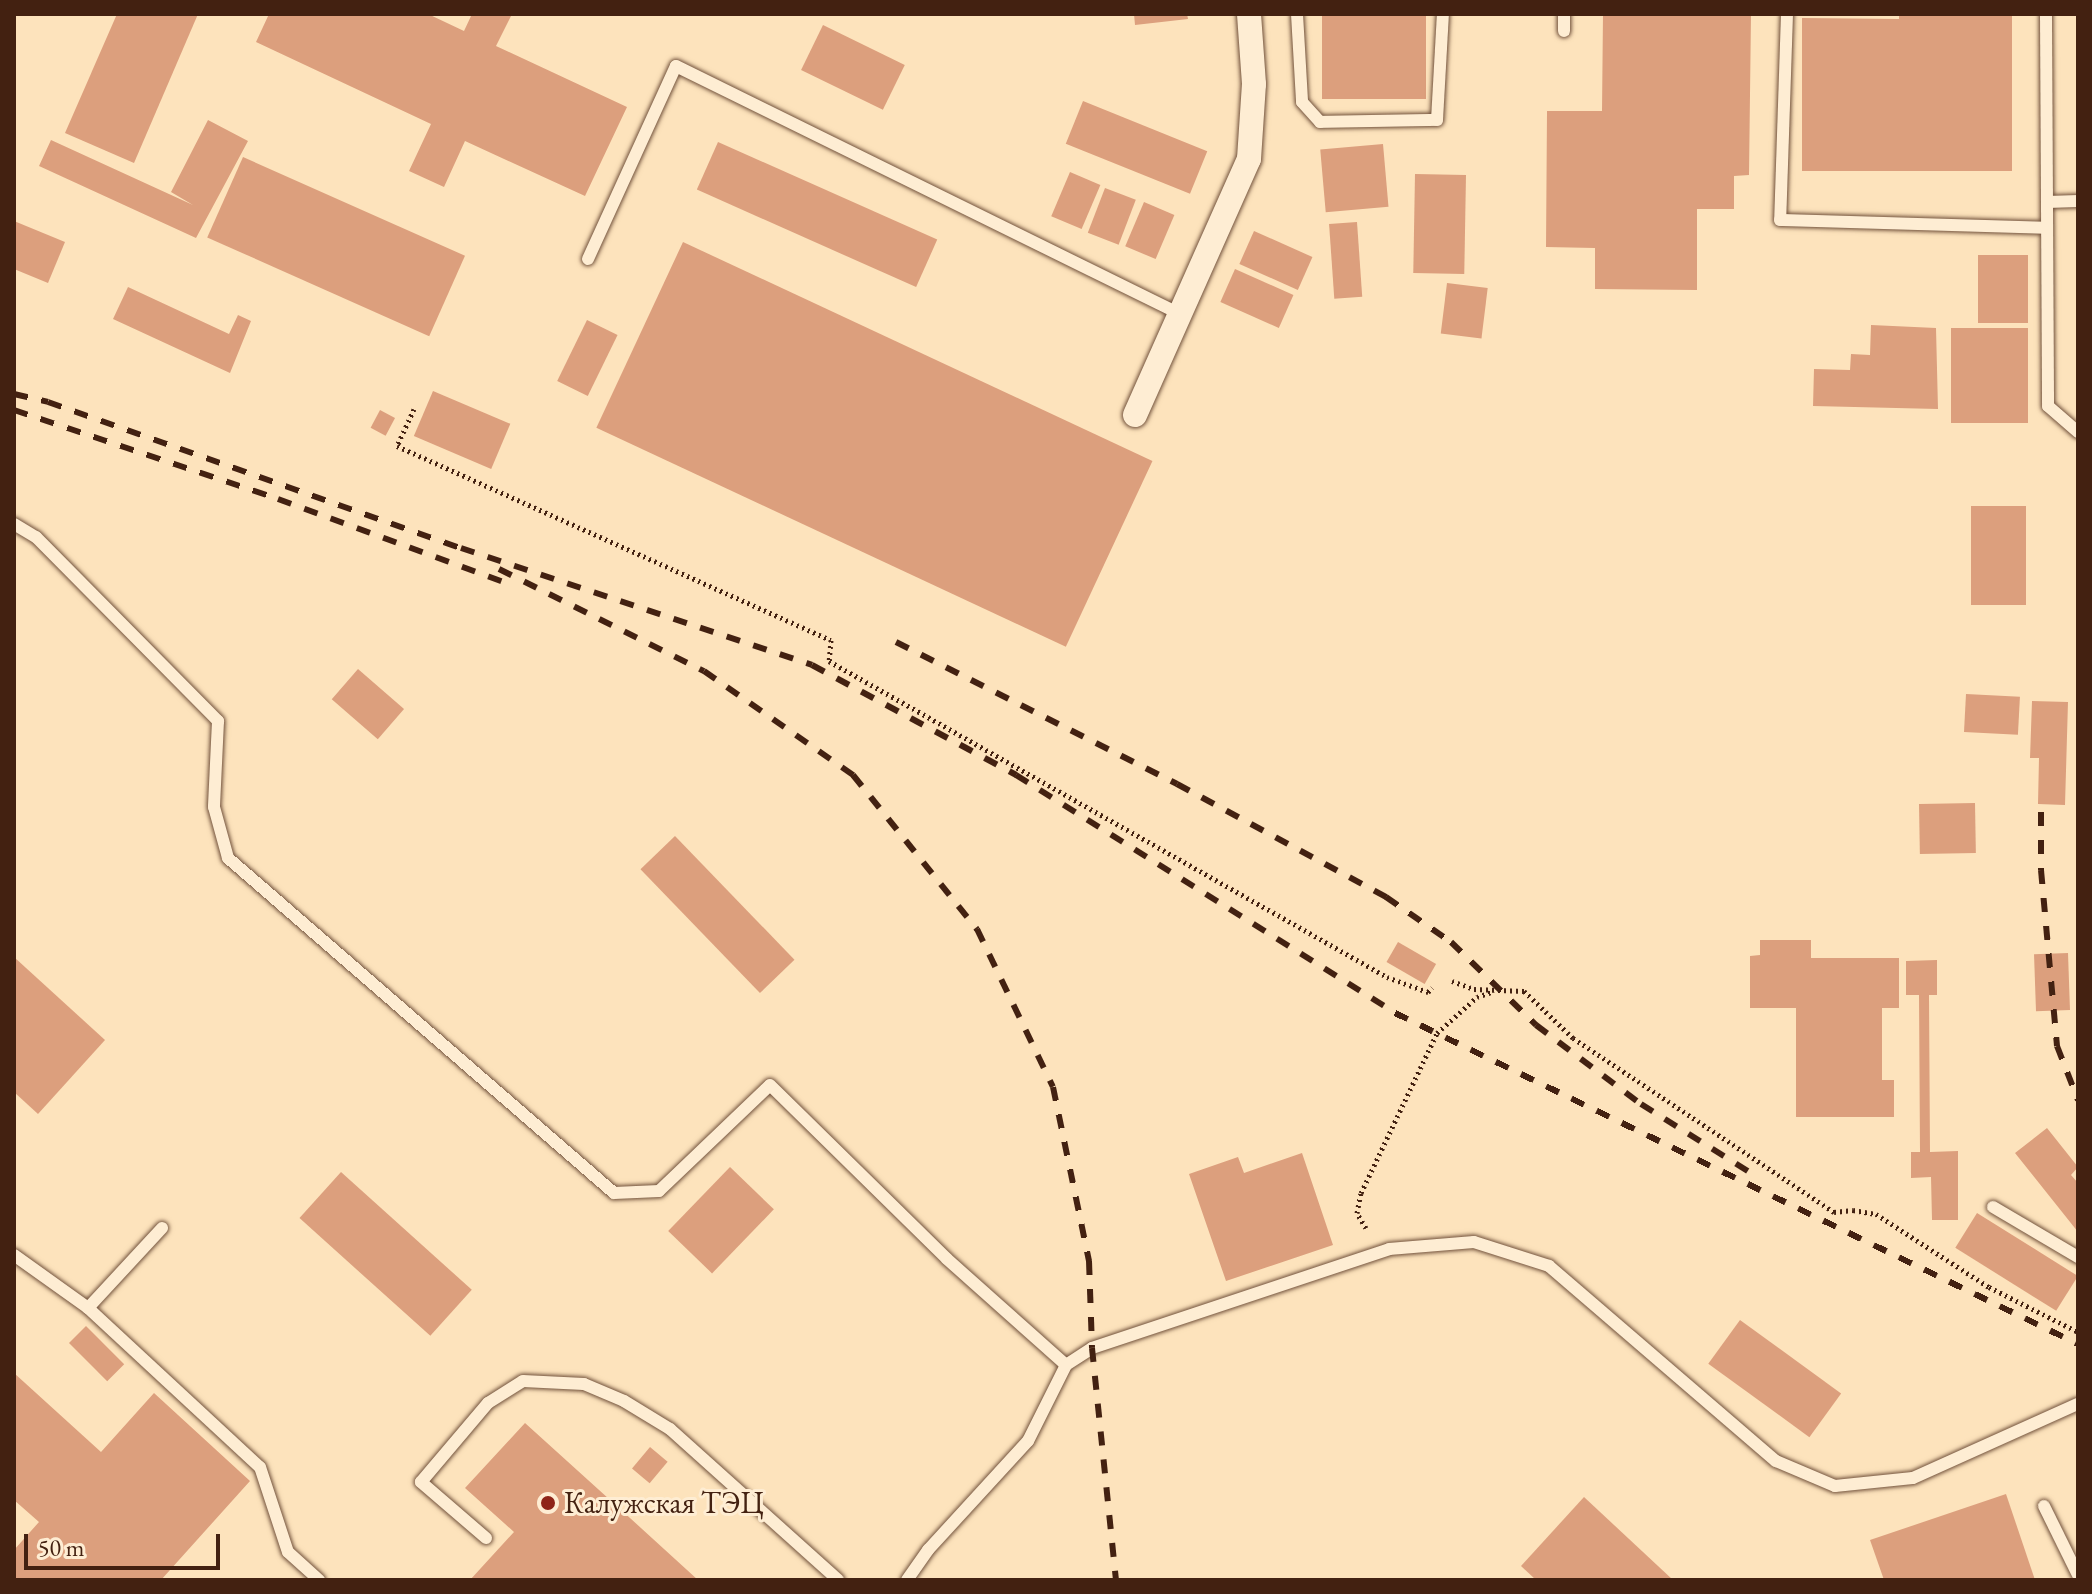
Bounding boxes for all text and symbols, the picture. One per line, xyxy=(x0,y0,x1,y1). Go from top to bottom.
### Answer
place label: Калужская ТЭЦ xyxy=(564,1485,764,1521)
marker: Калужская ТЭЦ xyxy=(539,1494,557,1512)
scale bar xyxy=(28,1518,224,1568)
text: 50 m xyxy=(38,1532,85,1563)

